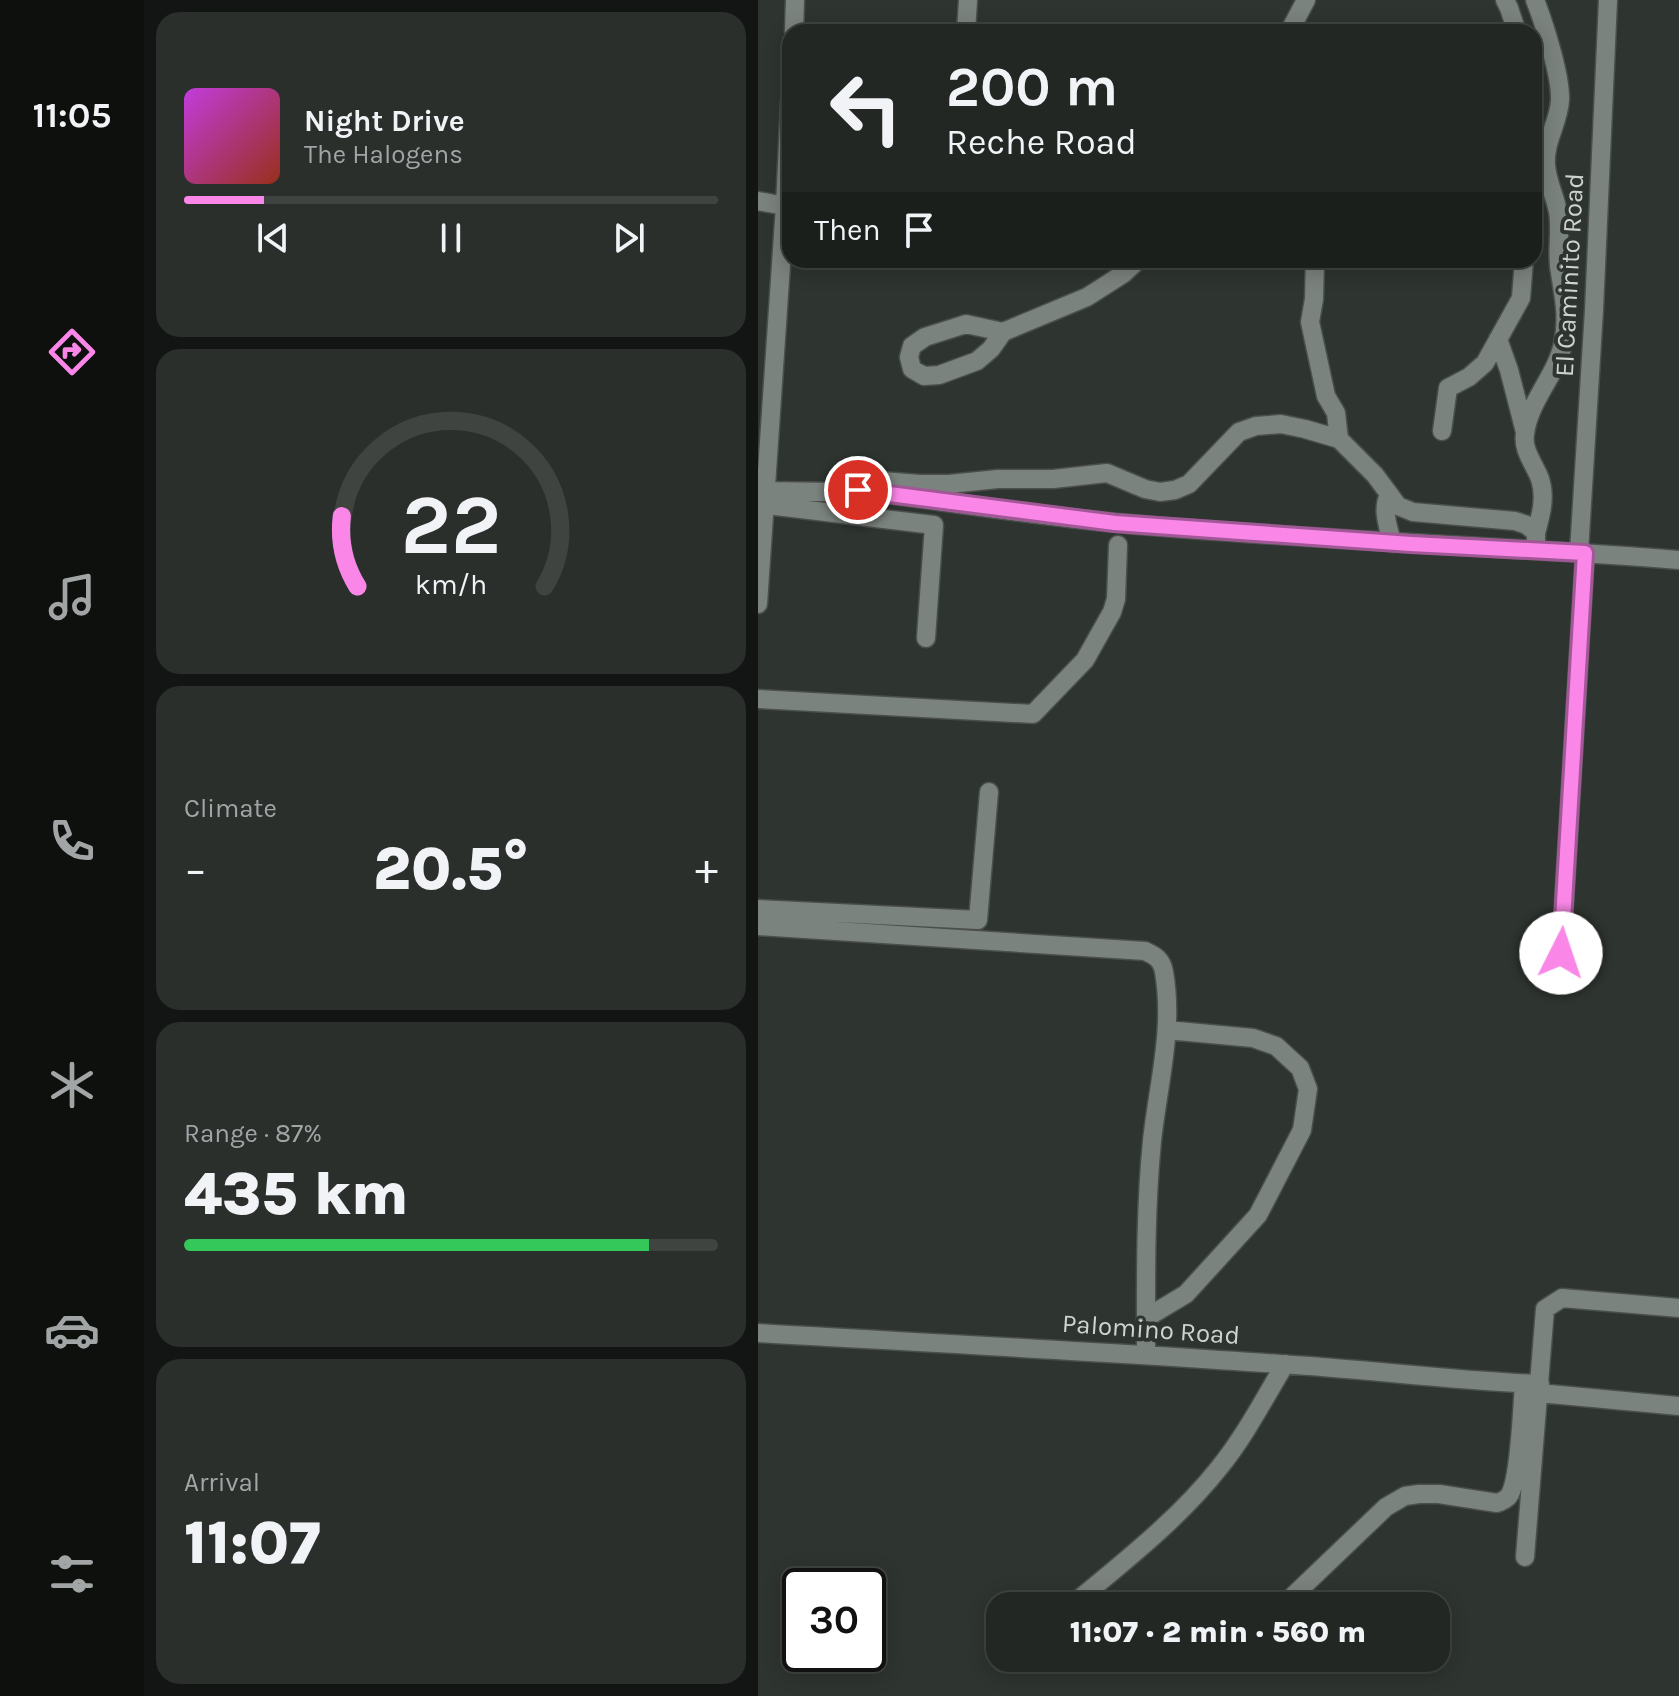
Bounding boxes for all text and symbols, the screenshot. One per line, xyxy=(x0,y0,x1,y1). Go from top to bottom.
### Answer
text: 200 m xyxy=(946,54,1118,119)
icon: left xyxy=(814,56,918,160)
text: 11:05 xyxy=(32,94,112,136)
text: Night Drive xyxy=(304,103,465,139)
text: Reche Road xyxy=(946,121,1137,163)
text: The Halogens xyxy=(304,139,463,170)
street label: El Caminito Road xyxy=(1549,172,1590,378)
icon: arrive xyxy=(897,208,941,252)
text: Then xyxy=(814,212,881,248)
icon: previous xyxy=(251,216,295,260)
icon: pause xyxy=(429,216,473,260)
icon: next xyxy=(607,216,651,260)
icon: directions xyxy=(44,324,100,380)
pin xyxy=(824,456,892,524)
icon: arrive xyxy=(836,468,880,512)
text: 22 xyxy=(401,477,501,574)
text: km/h xyxy=(415,568,487,601)
icon: music xyxy=(44,569,100,625)
text: Climate xyxy=(184,793,277,824)
icon: phone xyxy=(44,813,100,869)
text: 20.5° xyxy=(373,834,529,904)
text: − xyxy=(184,844,207,895)
text: + xyxy=(695,844,718,895)
position arrow xyxy=(1519,911,1603,995)
icon: climate xyxy=(44,1057,100,1113)
text: Range · 87% xyxy=(184,1118,322,1149)
text: 435 km xyxy=(184,1159,409,1229)
icon: car xyxy=(44,1302,100,1358)
street label: Palomino Road xyxy=(1061,1308,1241,1351)
text: Arrival xyxy=(184,1467,260,1498)
text: 11:07 xyxy=(184,1508,321,1578)
icon: filters xyxy=(44,1546,100,1602)
speed limit sign: 30 xyxy=(782,1568,886,1672)
text: 11:07 · 2 min · 560 m xyxy=(1070,1614,1366,1650)

